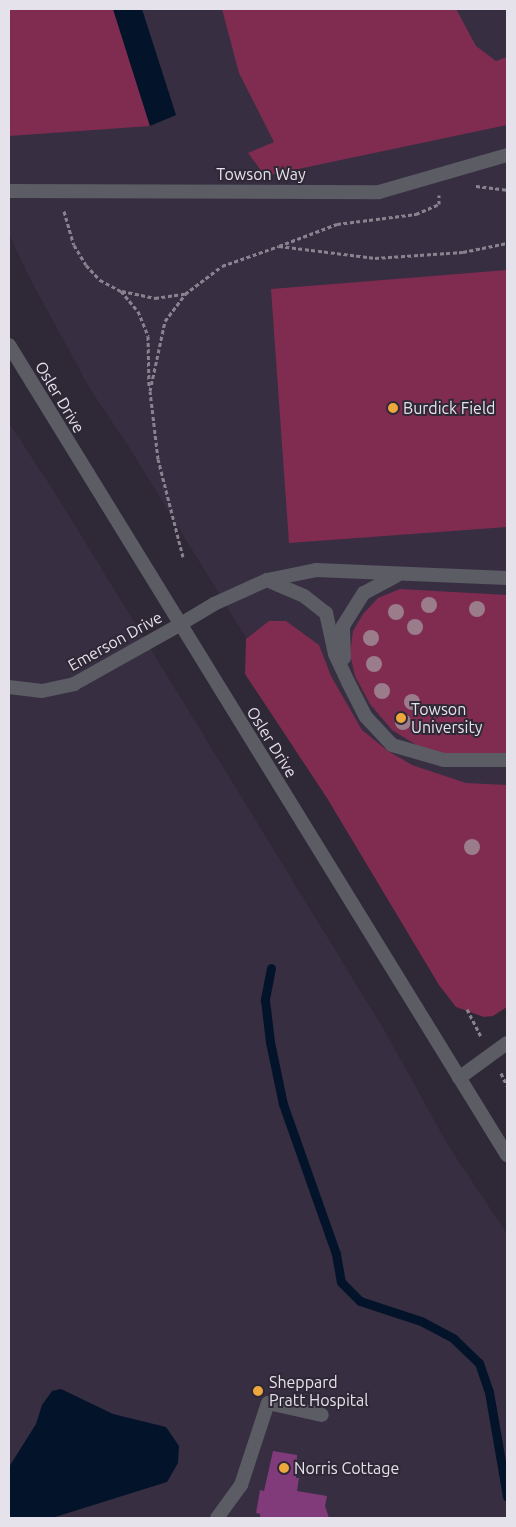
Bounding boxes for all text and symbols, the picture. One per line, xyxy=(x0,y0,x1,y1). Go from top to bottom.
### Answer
street label: Towson Way xyxy=(216,164,306,184)
street label: Osler Drive xyxy=(31,358,89,436)
place label: Burdick Field xyxy=(403,398,495,418)
marker: Burdick Field xyxy=(387,402,399,414)
street label: Emerson Drive xyxy=(65,607,165,675)
place label: Towson University xyxy=(411,699,482,737)
street label: Osler Drive xyxy=(243,703,301,781)
marker: Towson University xyxy=(395,712,407,724)
place label: Sheppard Pratt Hospital xyxy=(269,1372,368,1410)
marker: Sheppard Pratt Hospital xyxy=(251,1384,265,1398)
place label: Norris Cottage xyxy=(294,1458,399,1478)
marker: Norris Cottage xyxy=(278,1462,290,1474)

